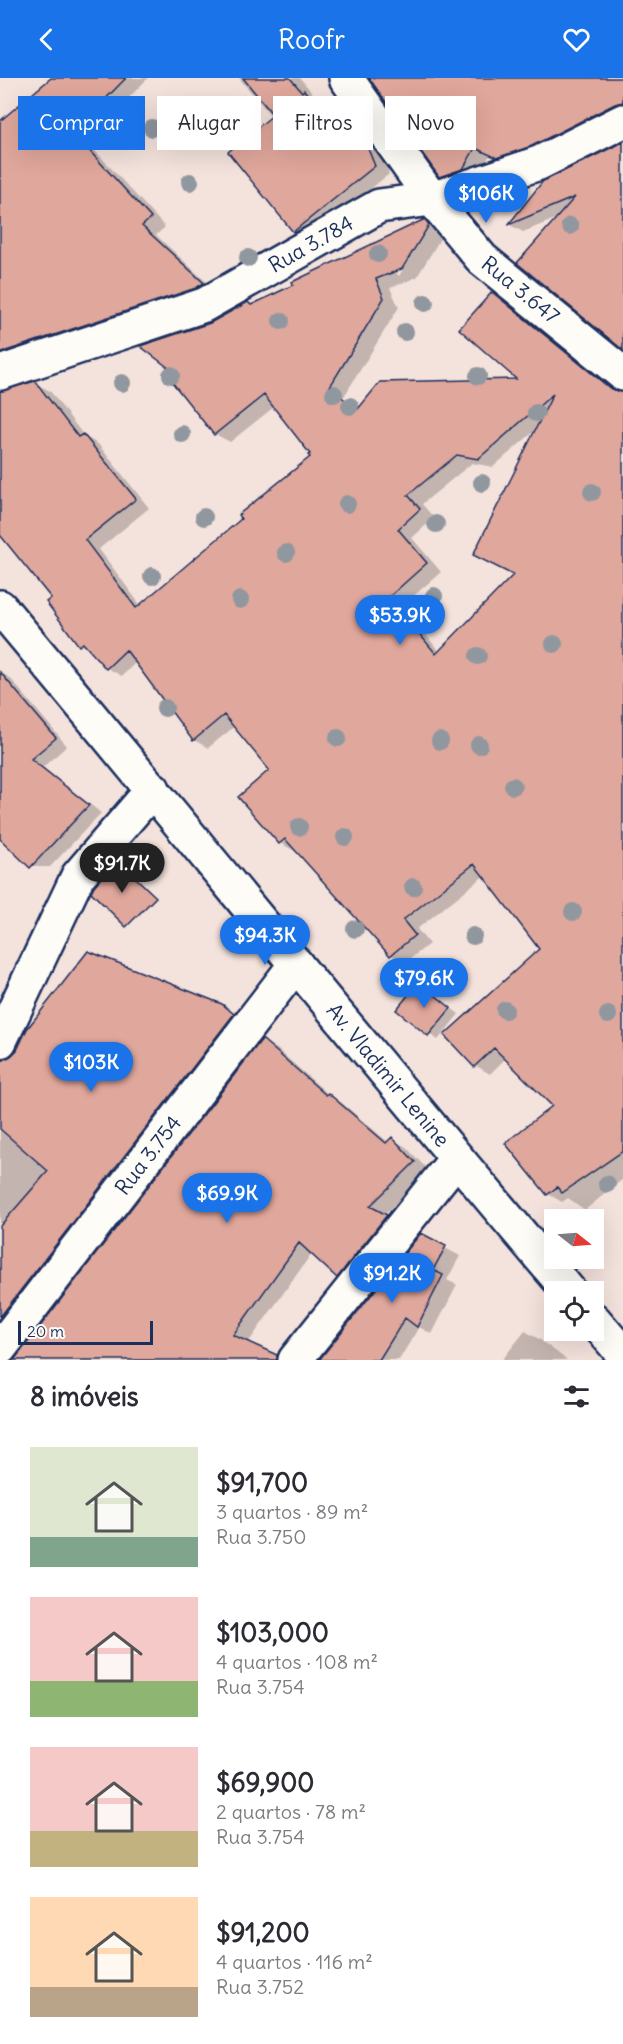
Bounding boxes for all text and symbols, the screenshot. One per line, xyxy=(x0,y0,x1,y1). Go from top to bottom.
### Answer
text: Roofr xyxy=(278,22,345,56)
icon: back xyxy=(30,23,63,56)
icon: heart xyxy=(560,23,593,56)
chip: Comprar xyxy=(18,96,145,150)
chip: Alugar xyxy=(157,96,261,150)
chip: Filtros xyxy=(273,96,373,150)
chip: Novo xyxy=(385,96,476,150)
pin: $106K xyxy=(444,173,528,224)
text: $106K xyxy=(458,180,514,205)
street label: Rua 3.784 xyxy=(264,209,358,279)
street label: Rua 3.647 xyxy=(476,250,565,330)
pin: $53.9K xyxy=(351,595,449,646)
text: $53.9K xyxy=(369,602,431,627)
pin: $91.7K xyxy=(73,843,171,894)
text: $91.7K xyxy=(94,850,150,875)
pin: $94.3K xyxy=(216,915,314,966)
text: $94.3K xyxy=(234,922,296,947)
pin: $79.6K xyxy=(375,958,473,1009)
text: $79.6K xyxy=(394,965,454,990)
street label: Av. Vladimir Lenine xyxy=(321,998,456,1152)
pin: $103K xyxy=(49,1042,133,1093)
text: $103K xyxy=(63,1049,119,1074)
street label: Rua 3.754 xyxy=(109,1110,187,1200)
pin: $69.9K xyxy=(178,1173,276,1224)
text: $69.9K xyxy=(196,1180,258,1205)
north arrow xyxy=(544,1209,604,1269)
map controls xyxy=(544,1209,604,1341)
pin: $91.2K xyxy=(343,1253,441,1304)
text: $91.2K xyxy=(363,1260,421,1285)
button: locate xyxy=(544,1281,604,1341)
scale bar xyxy=(18,1318,153,1346)
text: 20 m xyxy=(27,1321,64,1341)
text: 8 imóveis xyxy=(30,1380,139,1413)
icon: filters xyxy=(560,1380,593,1413)
text: $91,700 xyxy=(216,1466,308,1499)
icon: home xyxy=(78,1471,150,1543)
text: 3 quartos · 89 m² xyxy=(216,1499,368,1524)
text: Rua 3.750 xyxy=(216,1524,306,1549)
text: $103,000 xyxy=(216,1616,329,1649)
icon: home xyxy=(78,1621,150,1693)
text: 4 quartos · 108 m² xyxy=(216,1649,378,1674)
text: Rua 3.754 xyxy=(216,1674,305,1699)
text: $69,900 xyxy=(216,1766,314,1799)
icon: home xyxy=(78,1771,150,1843)
text: 2 quartos · 78 m² xyxy=(216,1799,366,1824)
text: Rua 3.754 xyxy=(216,1824,305,1849)
text: $91,200 xyxy=(216,1916,310,1949)
icon: home xyxy=(78,1921,150,1993)
text: 4 quartos · 116 m² xyxy=(216,1949,373,1974)
text: Rua 3.752 xyxy=(216,1974,304,1999)

